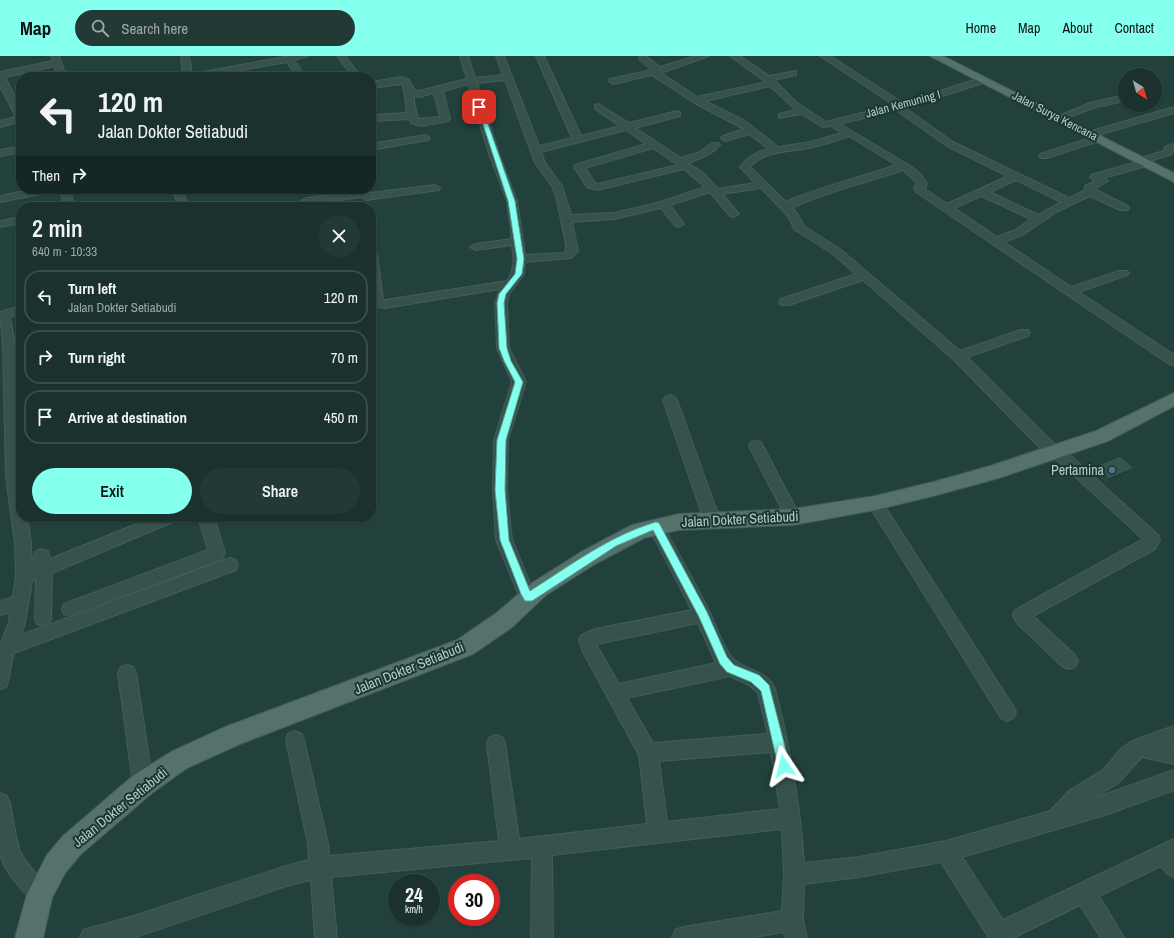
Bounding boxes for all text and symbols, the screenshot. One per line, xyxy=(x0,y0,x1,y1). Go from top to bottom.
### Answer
search box xyxy=(75,10,355,46)
text: Map xyxy=(20,15,51,41)
icon: search xyxy=(89,17,111,39)
text: Search here xyxy=(121,18,188,39)
text: Home xyxy=(965,19,996,37)
text: Map xyxy=(1018,19,1040,37)
text: About xyxy=(1062,19,1092,37)
text: Contact xyxy=(1114,19,1154,37)
north arrow xyxy=(1118,68,1162,112)
map controls xyxy=(1118,68,1162,112)
text: 120 m xyxy=(98,83,163,121)
street label: Jalan Kemuning I xyxy=(864,86,942,122)
icon: left xyxy=(32,88,84,140)
street label: Jalan Surya Kencana xyxy=(1010,88,1101,145)
pin xyxy=(462,90,496,124)
icon: arrive xyxy=(468,96,490,118)
text: Jalan Dokter Setiabudi xyxy=(98,119,248,144)
icon: right xyxy=(68,164,90,186)
text: Then xyxy=(32,165,60,186)
text: 2 min xyxy=(32,212,83,244)
button: close xyxy=(318,215,360,257)
text: 640 m · 10:33 xyxy=(32,243,97,260)
text: Turn left xyxy=(68,278,116,299)
icon: left xyxy=(34,286,56,308)
text: 120 m xyxy=(324,287,358,308)
text: Jalan Dokter Setiabudi xyxy=(68,299,176,316)
icon: right xyxy=(34,346,56,368)
text: Turn right xyxy=(68,347,125,368)
text: 70 m xyxy=(331,347,358,368)
icon: arrive xyxy=(34,406,56,428)
text: Arrive at destination xyxy=(68,407,187,428)
text: 450 m xyxy=(324,407,358,428)
place label: Pertamina xyxy=(1051,461,1105,479)
marker: Pertamina xyxy=(1107,465,1117,475)
button: Exit xyxy=(32,468,192,514)
button: Share xyxy=(200,468,360,514)
street label: Jalan Dokter Setiabudi xyxy=(681,507,799,531)
street label: Jalan Dokter Setiabudi xyxy=(351,638,467,698)
position arrow xyxy=(763,745,805,787)
street label: Jalan Dokter Setiabudi xyxy=(69,763,171,851)
speed limit sign: 30 xyxy=(448,874,500,926)
text: 24 xyxy=(405,881,423,908)
text: km/h xyxy=(405,903,423,916)

